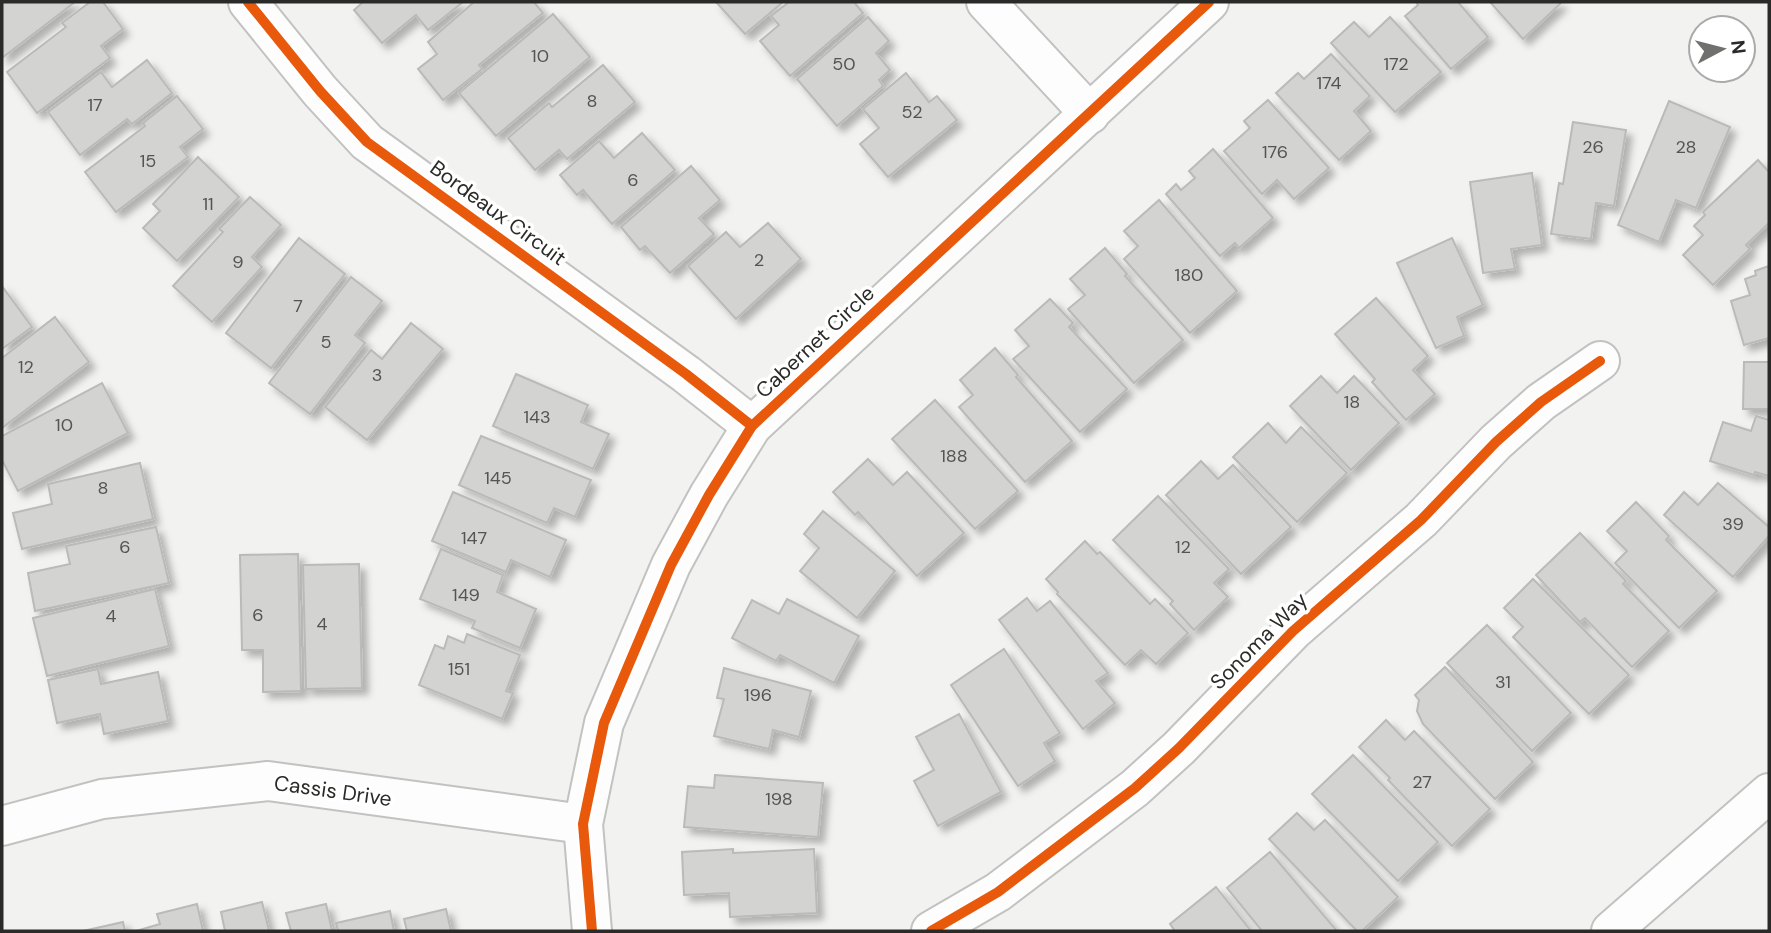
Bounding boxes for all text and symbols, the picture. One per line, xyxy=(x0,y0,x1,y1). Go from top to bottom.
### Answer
north arrow xyxy=(1687,14,1757,84)
text: N xyxy=(1725,39,1752,55)
house number: 10 xyxy=(531,44,549,68)
house number: 50 xyxy=(832,52,856,76)
house number: 172 xyxy=(1383,52,1409,76)
house number: 174 xyxy=(1316,71,1342,95)
house number: 8 xyxy=(587,89,597,113)
house number: 17 xyxy=(87,93,103,117)
house number: 52 xyxy=(901,100,923,124)
house number: 26 xyxy=(1582,135,1604,159)
house number: 28 xyxy=(1675,135,1697,159)
house number: 176 xyxy=(1262,140,1288,164)
house number: 15 xyxy=(140,149,156,173)
street label: Bordeaux Circuit xyxy=(424,154,572,272)
house number: 6 xyxy=(627,168,639,192)
house number: 11 xyxy=(202,192,214,216)
house number: 2 xyxy=(754,248,764,272)
house number: 9 xyxy=(232,250,244,274)
house number: 180 xyxy=(1175,263,1203,287)
street label: Cabernet Circle xyxy=(750,280,880,404)
house number: 7 xyxy=(293,294,303,318)
house number: 5 xyxy=(321,330,331,354)
house number: 12 xyxy=(18,355,34,379)
house number: 3 xyxy=(372,363,382,387)
house number: 18 xyxy=(1344,390,1360,414)
house number: 143 xyxy=(523,405,551,429)
house number: 10 xyxy=(55,413,73,437)
house number: 188 xyxy=(940,444,968,468)
house number: 145 xyxy=(484,466,512,490)
house number: 8 xyxy=(98,476,108,500)
house number: 39 xyxy=(1722,512,1744,536)
house number: 147 xyxy=(461,526,487,550)
house number: 6 xyxy=(119,535,131,559)
house number: 12 xyxy=(1175,535,1191,559)
house number: 149 xyxy=(452,583,480,607)
street label: Sonoma Way xyxy=(1204,586,1314,696)
house number: 6 xyxy=(252,603,264,627)
house number: 4 xyxy=(106,604,117,628)
house number: 4 xyxy=(317,612,328,636)
house number: 151 xyxy=(448,657,470,681)
house number: 31 xyxy=(1495,670,1511,694)
house number: 196 xyxy=(744,683,772,707)
street label: Cassis Drive xyxy=(272,769,394,813)
house number: 27 xyxy=(1412,770,1432,794)
house number: 198 xyxy=(765,787,793,811)

